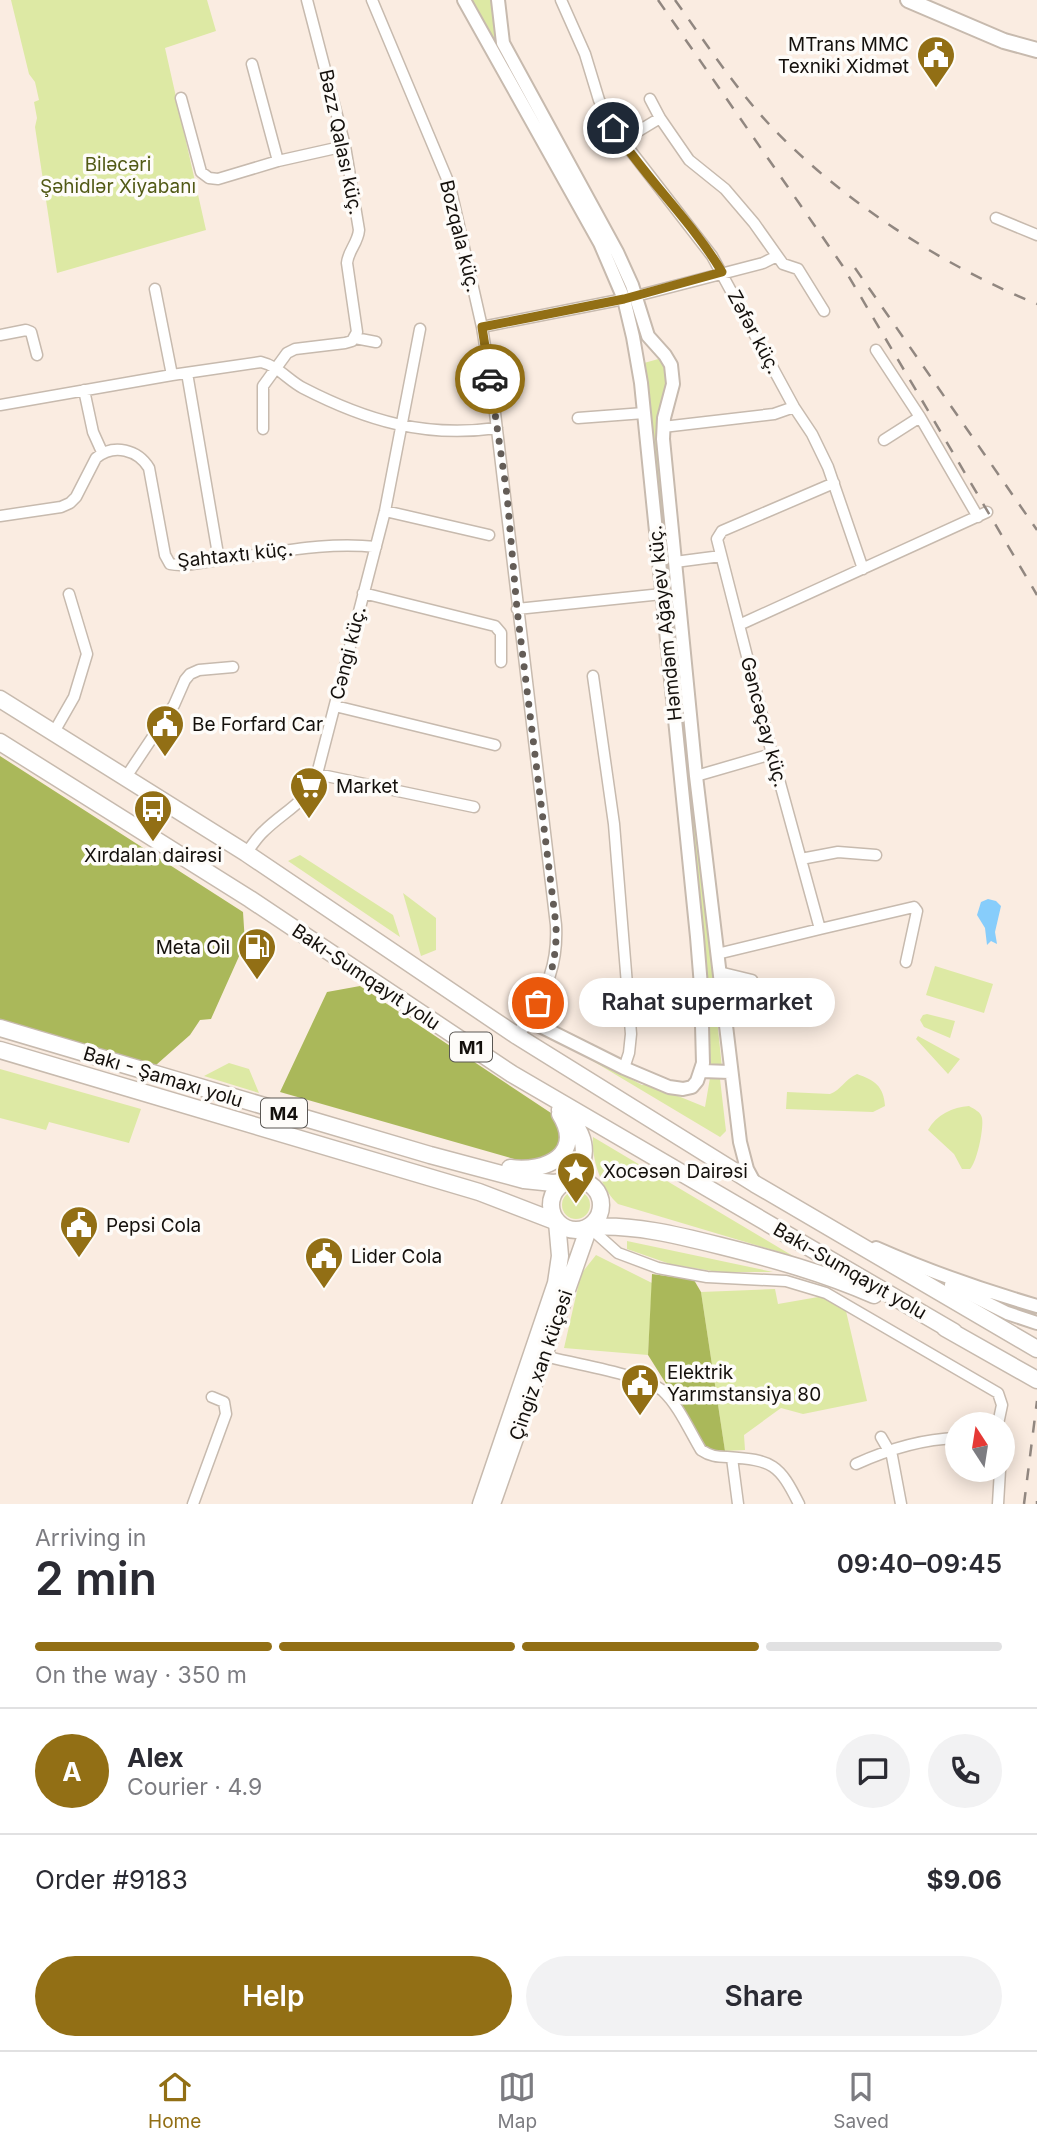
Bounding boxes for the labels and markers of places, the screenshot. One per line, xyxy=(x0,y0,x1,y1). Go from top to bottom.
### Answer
place label: MTrans MMC Texniki Xidmət xyxy=(778,33,909,78)
public building icon: MTrans MMC Texniki Xidmət xyxy=(915,34,957,89)
pin xyxy=(583,98,643,158)
public building icon: Be Forfard Car xyxy=(144,703,186,758)
place label: Be Forfard Car xyxy=(192,713,323,736)
supermarket icon: Market xyxy=(288,765,330,820)
place label: Market xyxy=(336,775,399,798)
bus stop icon: Xırdalan dairəsi xyxy=(132,788,174,843)
place label: Xırdalan dairəsi xyxy=(84,844,222,867)
fuel station icon: Meta Oil xyxy=(236,926,278,981)
place label: Meta Oil xyxy=(156,936,230,959)
pin xyxy=(508,973,568,1033)
callout: Rahat supermarket xyxy=(580,978,836,1028)
place icon: Xocəsən Dairəsi xyxy=(555,1150,597,1205)
place label: Xocəsən Dairəsi xyxy=(603,1160,748,1183)
public building icon: Pepsi Cola xyxy=(58,1204,100,1259)
place label: Pepsi Cola xyxy=(106,1214,201,1237)
public building icon: Lider Cola xyxy=(303,1235,345,1290)
place label: Lider Cola xyxy=(351,1245,442,1268)
place label: Elektrik Yarımstansiya 80 xyxy=(667,1361,821,1406)
public building icon: Elektrik Yarımstansiya 80 xyxy=(619,1362,661,1417)

